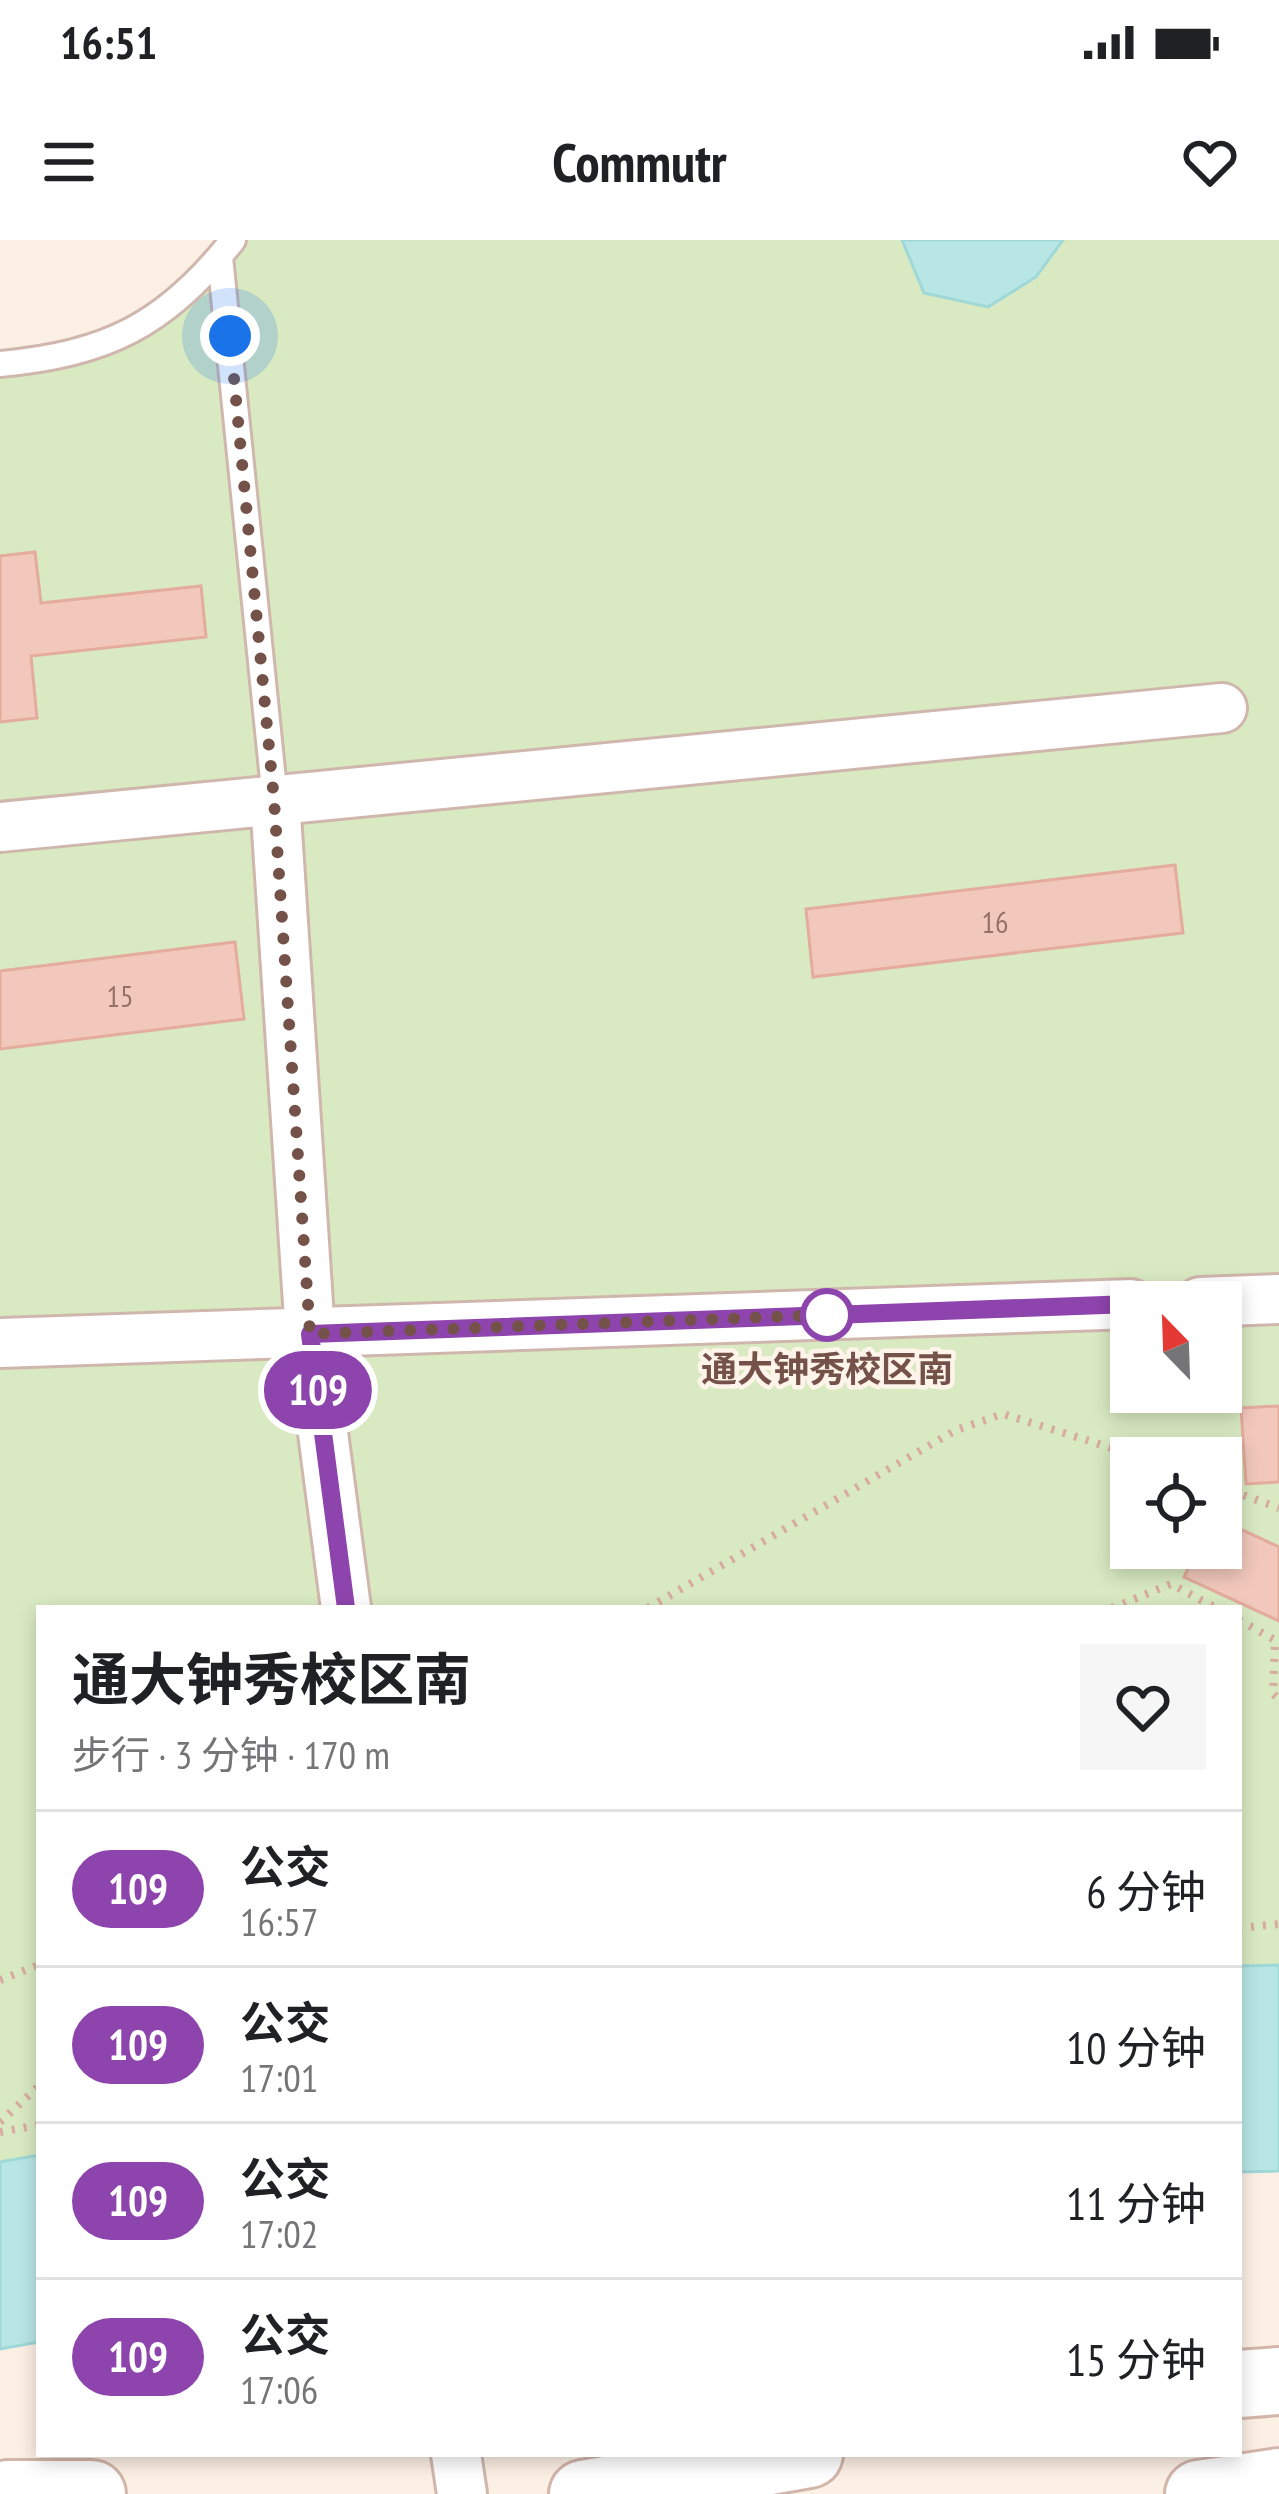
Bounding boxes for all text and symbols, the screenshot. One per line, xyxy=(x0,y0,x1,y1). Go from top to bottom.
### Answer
text: 16:51 xyxy=(60,13,157,71)
text: Commutr xyxy=(552,127,727,197)
icon: menu xyxy=(36,129,102,195)
icon: heart xyxy=(1177,129,1243,195)
your location xyxy=(200,306,260,366)
house number: 16 xyxy=(982,902,1009,941)
house number: 15 xyxy=(107,976,134,1015)
north arrow xyxy=(1110,1281,1242,1413)
map controls xyxy=(1110,1281,1242,1569)
marker: 通大钟秀校区南 xyxy=(802,1290,852,1340)
place label: 通大钟秀校区南 xyxy=(701,1345,953,1392)
line badge: 109 xyxy=(249,1351,387,1429)
text: 109 xyxy=(288,1362,348,1417)
button: locate xyxy=(1110,1437,1242,1569)
text: 通大钟秀校区南 xyxy=(72,1642,471,1716)
button: heart xyxy=(1080,1644,1206,1770)
text: 步行 · 3 分钟 · 170 m xyxy=(72,1729,390,1780)
text: 公交 xyxy=(240,1837,330,1895)
text: 109 xyxy=(108,1861,168,1916)
text: 6 分钟 xyxy=(1086,1862,1206,1920)
text: 16:57 xyxy=(240,1896,318,1947)
text: 公交 xyxy=(240,1993,330,2051)
text: 109 xyxy=(108,2017,168,2072)
text: 10 分钟 xyxy=(1066,2018,1206,2076)
text: 17:01 xyxy=(240,2052,318,2103)
text: 公交 xyxy=(240,2149,330,2207)
text: 109 xyxy=(108,2173,168,2228)
text: 11 分钟 xyxy=(1066,2174,1206,2232)
text: 17:02 xyxy=(240,2208,318,2259)
text: 公交 xyxy=(240,2305,330,2363)
text: 109 xyxy=(108,2329,168,2384)
text: 15 分钟 xyxy=(1066,2330,1206,2388)
text: 17:06 xyxy=(240,2364,318,2415)

